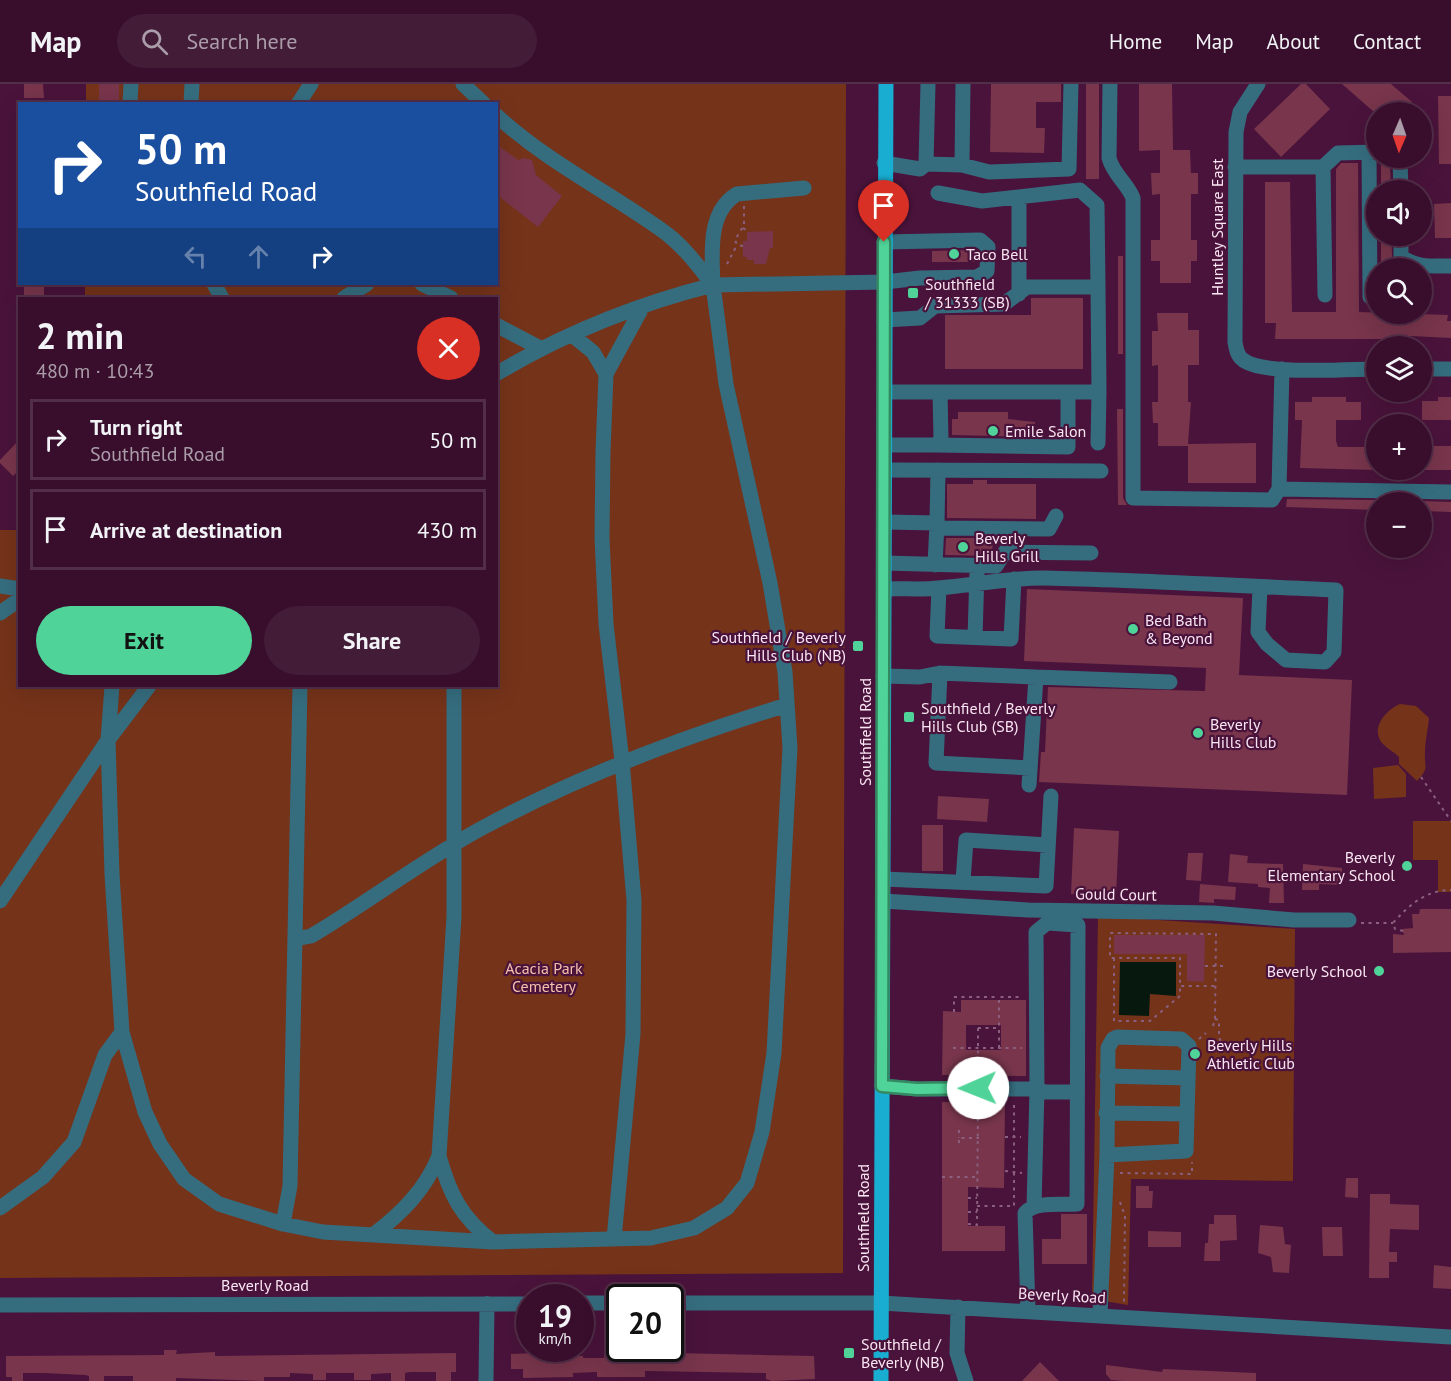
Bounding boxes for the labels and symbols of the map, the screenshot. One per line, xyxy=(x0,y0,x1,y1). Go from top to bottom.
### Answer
north arrow xyxy=(1366,102,1432,168)
street label: Huntley Square East xyxy=(1207,158,1227,296)
pin xyxy=(858,180,909,242)
place label: Taco Bell xyxy=(966,244,1028,264)
marker: Taco Bell xyxy=(947,247,961,261)
place label: Southfield / 31333 (SB) xyxy=(924,274,1010,312)
marker: Southfield / 31333 (SB) xyxy=(906,286,920,300)
place label: Emile Salon xyxy=(1005,421,1086,441)
marker: Emile Salon xyxy=(986,424,1000,438)
place label: Beverly Hills Grill xyxy=(975,528,1040,566)
marker: Beverly Hills Grill xyxy=(956,540,970,554)
place label: Bed Bath & Beyond xyxy=(1145,610,1213,648)
marker: Bed Bath & Beyond xyxy=(1126,622,1140,636)
place label: Southfield / Beverly Hills Club (NB) xyxy=(712,627,847,665)
marker: Southfield / Beverly Hills Club (NB) xyxy=(851,639,865,653)
street label: Southfield Road xyxy=(855,678,875,786)
place label: Southfield / Beverly Hills Club (SB) xyxy=(921,698,1056,736)
marker: Southfield / Beverly Hills Club (SB) xyxy=(902,710,916,724)
place label: Beverly Hills Club xyxy=(1210,714,1276,752)
marker: Beverly Hills Club xyxy=(1191,726,1205,740)
place label: Beverly Elementary School xyxy=(1268,847,1396,885)
marker: Beverly Elementary School xyxy=(1400,859,1414,873)
street label: Gould Court xyxy=(1075,883,1158,905)
park label: Acacia Park Cemetery xyxy=(505,958,583,996)
place label: Beverly School xyxy=(1267,961,1367,981)
marker: Beverly School xyxy=(1372,964,1386,978)
place label: Beverly Hills Athletic Club xyxy=(1207,1035,1295,1073)
marker: Beverly Hills Athletic Club xyxy=(1188,1047,1202,1061)
position arrow xyxy=(946,1056,1010,1120)
street label: Southfield Road xyxy=(853,1164,873,1272)
street label: Beverly Road xyxy=(221,1275,309,1295)
street label: Beverly Road xyxy=(1018,1283,1106,1307)
speed limit sign: 20 xyxy=(606,1284,684,1362)
place label: Southfield / Beverly (NB) xyxy=(861,1334,944,1372)
marker: Southfield / Beverly (NB) xyxy=(842,1346,856,1360)

